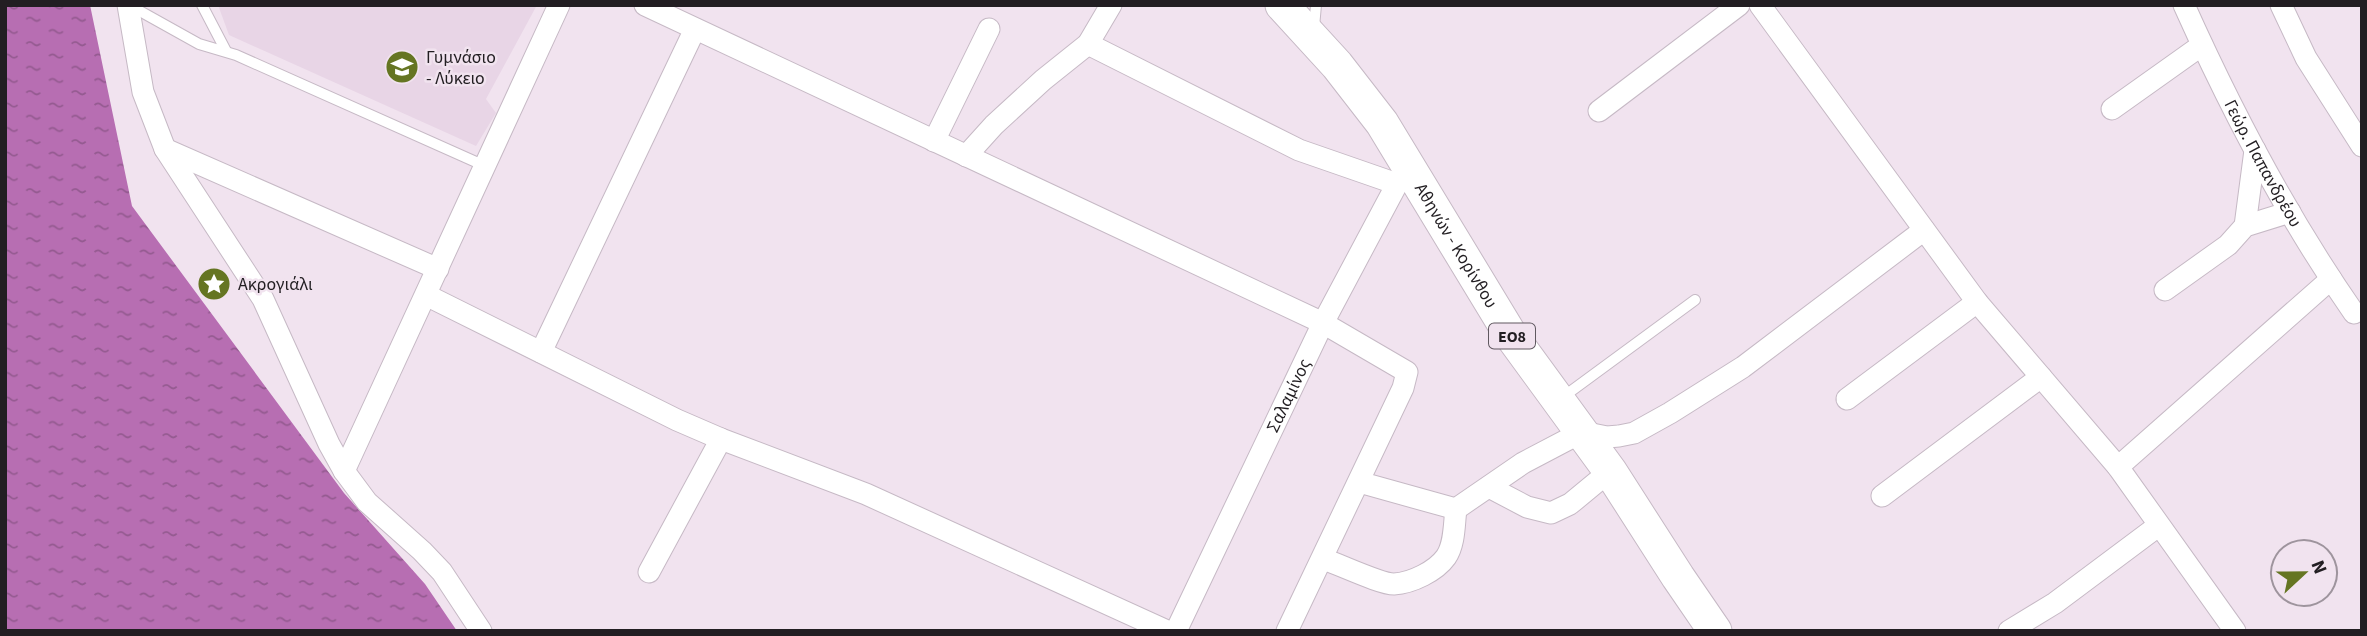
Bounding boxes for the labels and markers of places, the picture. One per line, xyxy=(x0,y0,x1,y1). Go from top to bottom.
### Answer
place label: Γυμνάσιο - Λύκειο xyxy=(426,45,496,91)
school or university icon: Γυμνάσιο - Λύκειο xyxy=(383,48,421,86)
place icon: Ακρογιάλι xyxy=(195,265,233,303)
place label: Ακρογιάλι xyxy=(238,272,313,297)

